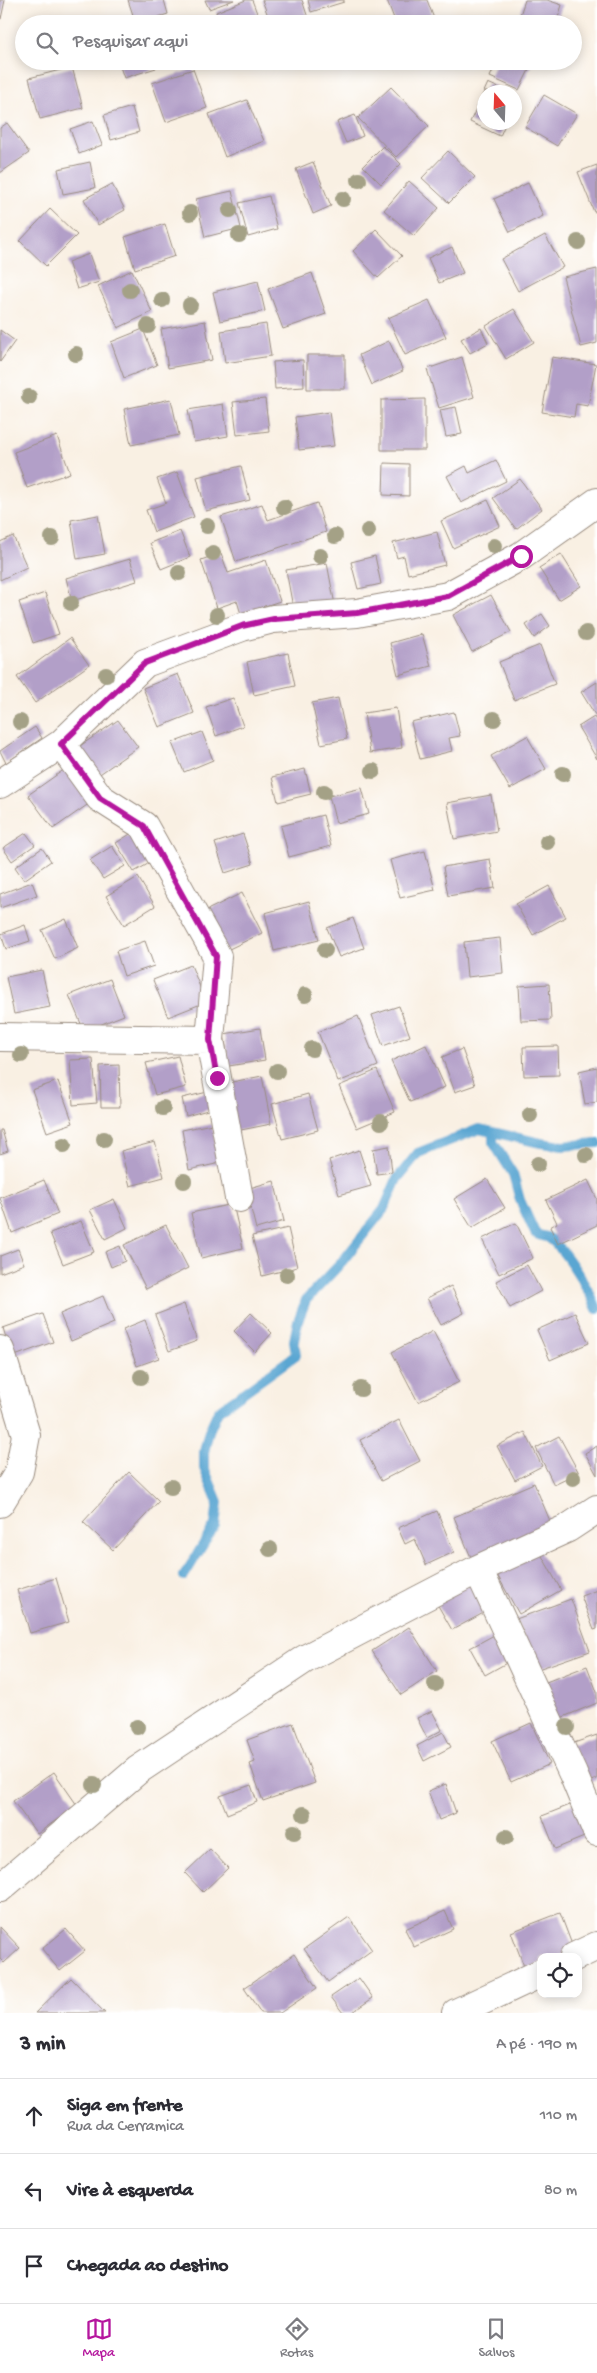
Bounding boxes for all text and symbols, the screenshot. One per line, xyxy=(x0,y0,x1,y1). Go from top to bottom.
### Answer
search box xyxy=(15,15,582,70)
icon: search xyxy=(33,29,61,57)
text: Pesquisar aqui xyxy=(73,31,188,54)
north arrow xyxy=(477,85,522,130)
route start xyxy=(510,545,533,568)
route end xyxy=(206,1067,229,1090)
map controls xyxy=(537,1953,582,1998)
button: locate xyxy=(537,1953,582,1998)
text: 3 min xyxy=(20,2033,65,2058)
text: A pé · 190 m xyxy=(496,2036,577,2055)
text: Siga em frente xyxy=(67,2095,183,2118)
icon: ahead xyxy=(20,2102,48,2130)
text: 110 m xyxy=(540,2107,577,2126)
text: Rua da Cerramica xyxy=(67,2118,184,2137)
icon: left xyxy=(20,2177,48,2205)
text: Vire à esquerda xyxy=(67,2180,193,2203)
text: 80 m xyxy=(544,2182,577,2201)
icon: arrive xyxy=(20,2252,48,2280)
text: Chegada ao destino xyxy=(67,2255,228,2278)
tab: Mapa xyxy=(83,2315,115,2362)
tab: Rotas xyxy=(280,2315,313,2362)
tab: Salvos xyxy=(478,2315,514,2362)

